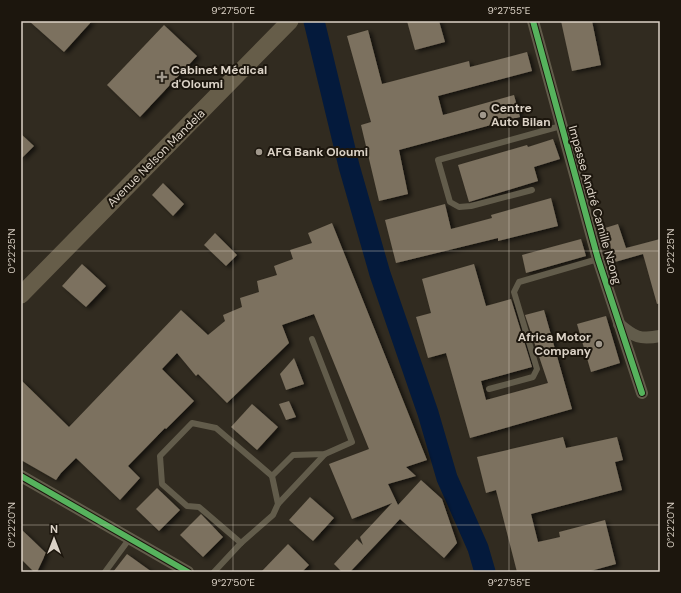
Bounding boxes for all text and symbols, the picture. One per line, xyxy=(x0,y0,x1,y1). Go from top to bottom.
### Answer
text: 9°27'50"E xyxy=(211,4,255,17)
text: 9°27'55"E xyxy=(488,4,531,17)
place label: Cabinet Médical d'Oloumi xyxy=(171,62,267,92)
marker: Cabinet Médical d'Oloumi xyxy=(156,71,168,83)
place label: Centre Auto Bilan xyxy=(491,100,551,130)
street label: Avenue Nelson Mandela xyxy=(104,106,208,210)
marker: Centre Auto Bilan xyxy=(478,110,488,120)
street label: Impasse André Camille Nzong xyxy=(565,124,625,287)
place label: AFG Bank Oloumi xyxy=(267,144,368,160)
marker: AFG Bank Oloumi xyxy=(254,147,264,157)
text: 0°22'25"N xyxy=(5,228,18,273)
text: 0°22'25"N xyxy=(664,228,677,273)
place label: Africa Motor Company xyxy=(518,329,592,359)
marker: Africa Motor Company xyxy=(594,339,604,349)
text: 0°22'20"N xyxy=(5,502,18,548)
text: 0°22'20"N xyxy=(664,502,677,548)
north arrow xyxy=(34,519,74,559)
text: N xyxy=(50,522,58,536)
text: 9°27'50"E xyxy=(211,576,255,589)
text: 9°27'55"E xyxy=(488,576,531,589)

